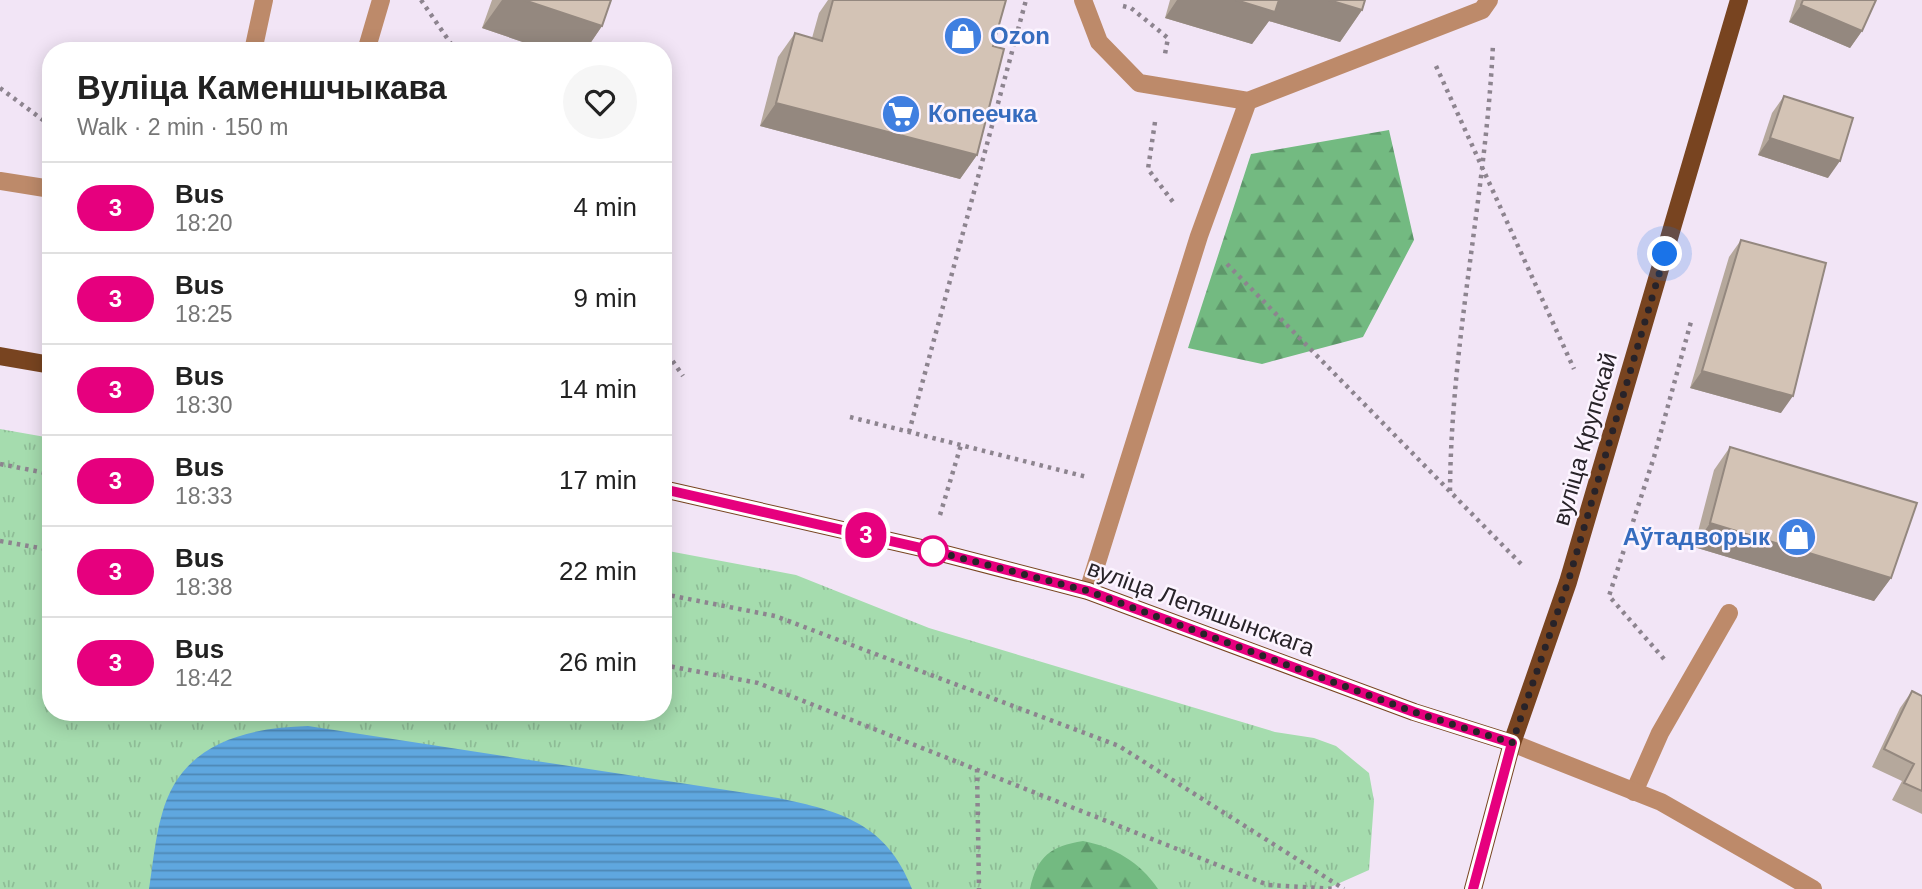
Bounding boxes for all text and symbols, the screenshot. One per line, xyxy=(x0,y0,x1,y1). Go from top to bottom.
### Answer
shop icon: Ozon xyxy=(942,15,984,57)
place label: Ozon xyxy=(990,22,1050,49)
button: heart xyxy=(563,65,637,139)
text: Вуліца Каменшчыкава xyxy=(77,69,447,106)
supermarket icon: Копеечка xyxy=(880,93,922,135)
place label: Копеечка xyxy=(928,100,1038,127)
text: Walk · 2 min · 150 m xyxy=(77,114,288,140)
text: Bus xyxy=(175,179,224,209)
text: 4 min xyxy=(573,192,637,222)
text: 3 xyxy=(109,194,122,221)
text: 18:20 xyxy=(175,210,233,236)
your location xyxy=(1647,236,1682,271)
text: Bus xyxy=(175,270,224,300)
text: 9 min xyxy=(573,283,637,313)
text: 3 xyxy=(109,285,122,312)
text: 18:25 xyxy=(175,301,233,327)
street label: вуліца Крупскай xyxy=(1547,349,1622,528)
text: Bus xyxy=(175,361,224,391)
text: 14 min xyxy=(559,374,637,404)
text: 3 xyxy=(109,376,122,403)
text: 18:30 xyxy=(175,392,233,418)
text: Bus xyxy=(175,452,224,482)
text: 17 min xyxy=(559,465,637,495)
text: 3 xyxy=(109,467,122,494)
text: 18:33 xyxy=(175,483,233,509)
line badge: 3 xyxy=(843,512,889,558)
shop icon: Аўтадворык xyxy=(1776,516,1818,558)
text: 3 xyxy=(859,521,873,548)
place label: Аўтадворык xyxy=(1623,523,1771,550)
unlabelled marker xyxy=(918,536,948,566)
text: Bus xyxy=(175,543,224,573)
street label: вуліца Лепяшынскага xyxy=(1084,554,1319,661)
text: 22 min xyxy=(559,556,637,586)
text: 3 xyxy=(109,558,122,585)
text: 18:38 xyxy=(175,574,233,600)
text: Bus xyxy=(175,634,224,664)
text: 26 min xyxy=(559,647,637,677)
text: 3 xyxy=(109,649,122,676)
text: 18:42 xyxy=(175,665,233,691)

